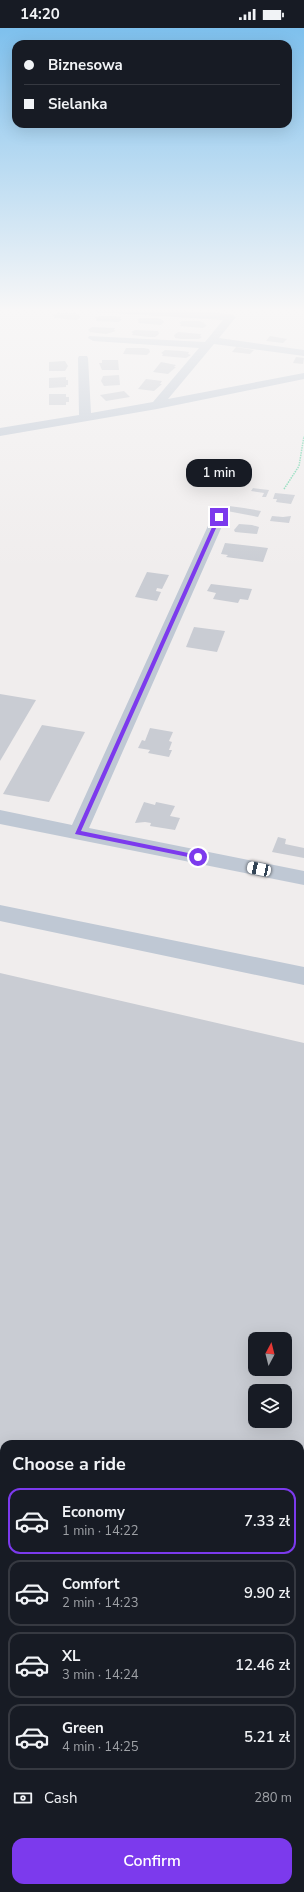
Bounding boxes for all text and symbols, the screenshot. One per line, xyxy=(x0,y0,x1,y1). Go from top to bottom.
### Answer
text: 14:20 xyxy=(20,4,60,24)
text: Biznesowa xyxy=(48,55,123,75)
text: Sielanka xyxy=(48,94,107,114)
callout: 1 min xyxy=(186,459,252,487)
text: 1 min xyxy=(202,464,236,482)
route end xyxy=(210,508,228,526)
route start xyxy=(189,848,207,866)
car xyxy=(246,861,272,877)
north arrow xyxy=(248,1332,292,1376)
map controls xyxy=(248,1332,292,1428)
button: layers xyxy=(248,1384,292,1428)
text: Choose a ride xyxy=(12,1452,126,1476)
text: Economy xyxy=(62,1502,125,1522)
icon: car xyxy=(14,1503,50,1539)
text: 7.33 zł xyxy=(244,1511,290,1531)
text: 1 min · 14:22 xyxy=(62,1522,138,1540)
text: Comfort xyxy=(62,1574,119,1594)
icon: car xyxy=(14,1575,50,1611)
text: 9.90 zł xyxy=(244,1583,290,1603)
text: 2 min · 14:23 xyxy=(62,1594,138,1612)
text: XL xyxy=(62,1646,81,1666)
icon: car xyxy=(14,1647,50,1683)
text: 12.46 zł xyxy=(235,1655,290,1675)
text: 3 min · 14:24 xyxy=(62,1666,138,1684)
text: Green xyxy=(62,1718,104,1738)
icon: car xyxy=(14,1719,50,1755)
text: 5.21 zł xyxy=(244,1727,290,1747)
text: 4 min · 14:25 xyxy=(62,1738,138,1756)
icon: cash xyxy=(12,1787,34,1809)
text: Cash xyxy=(44,1788,78,1808)
text: 280 m xyxy=(254,1789,292,1807)
button: Confirm xyxy=(12,1838,292,1884)

